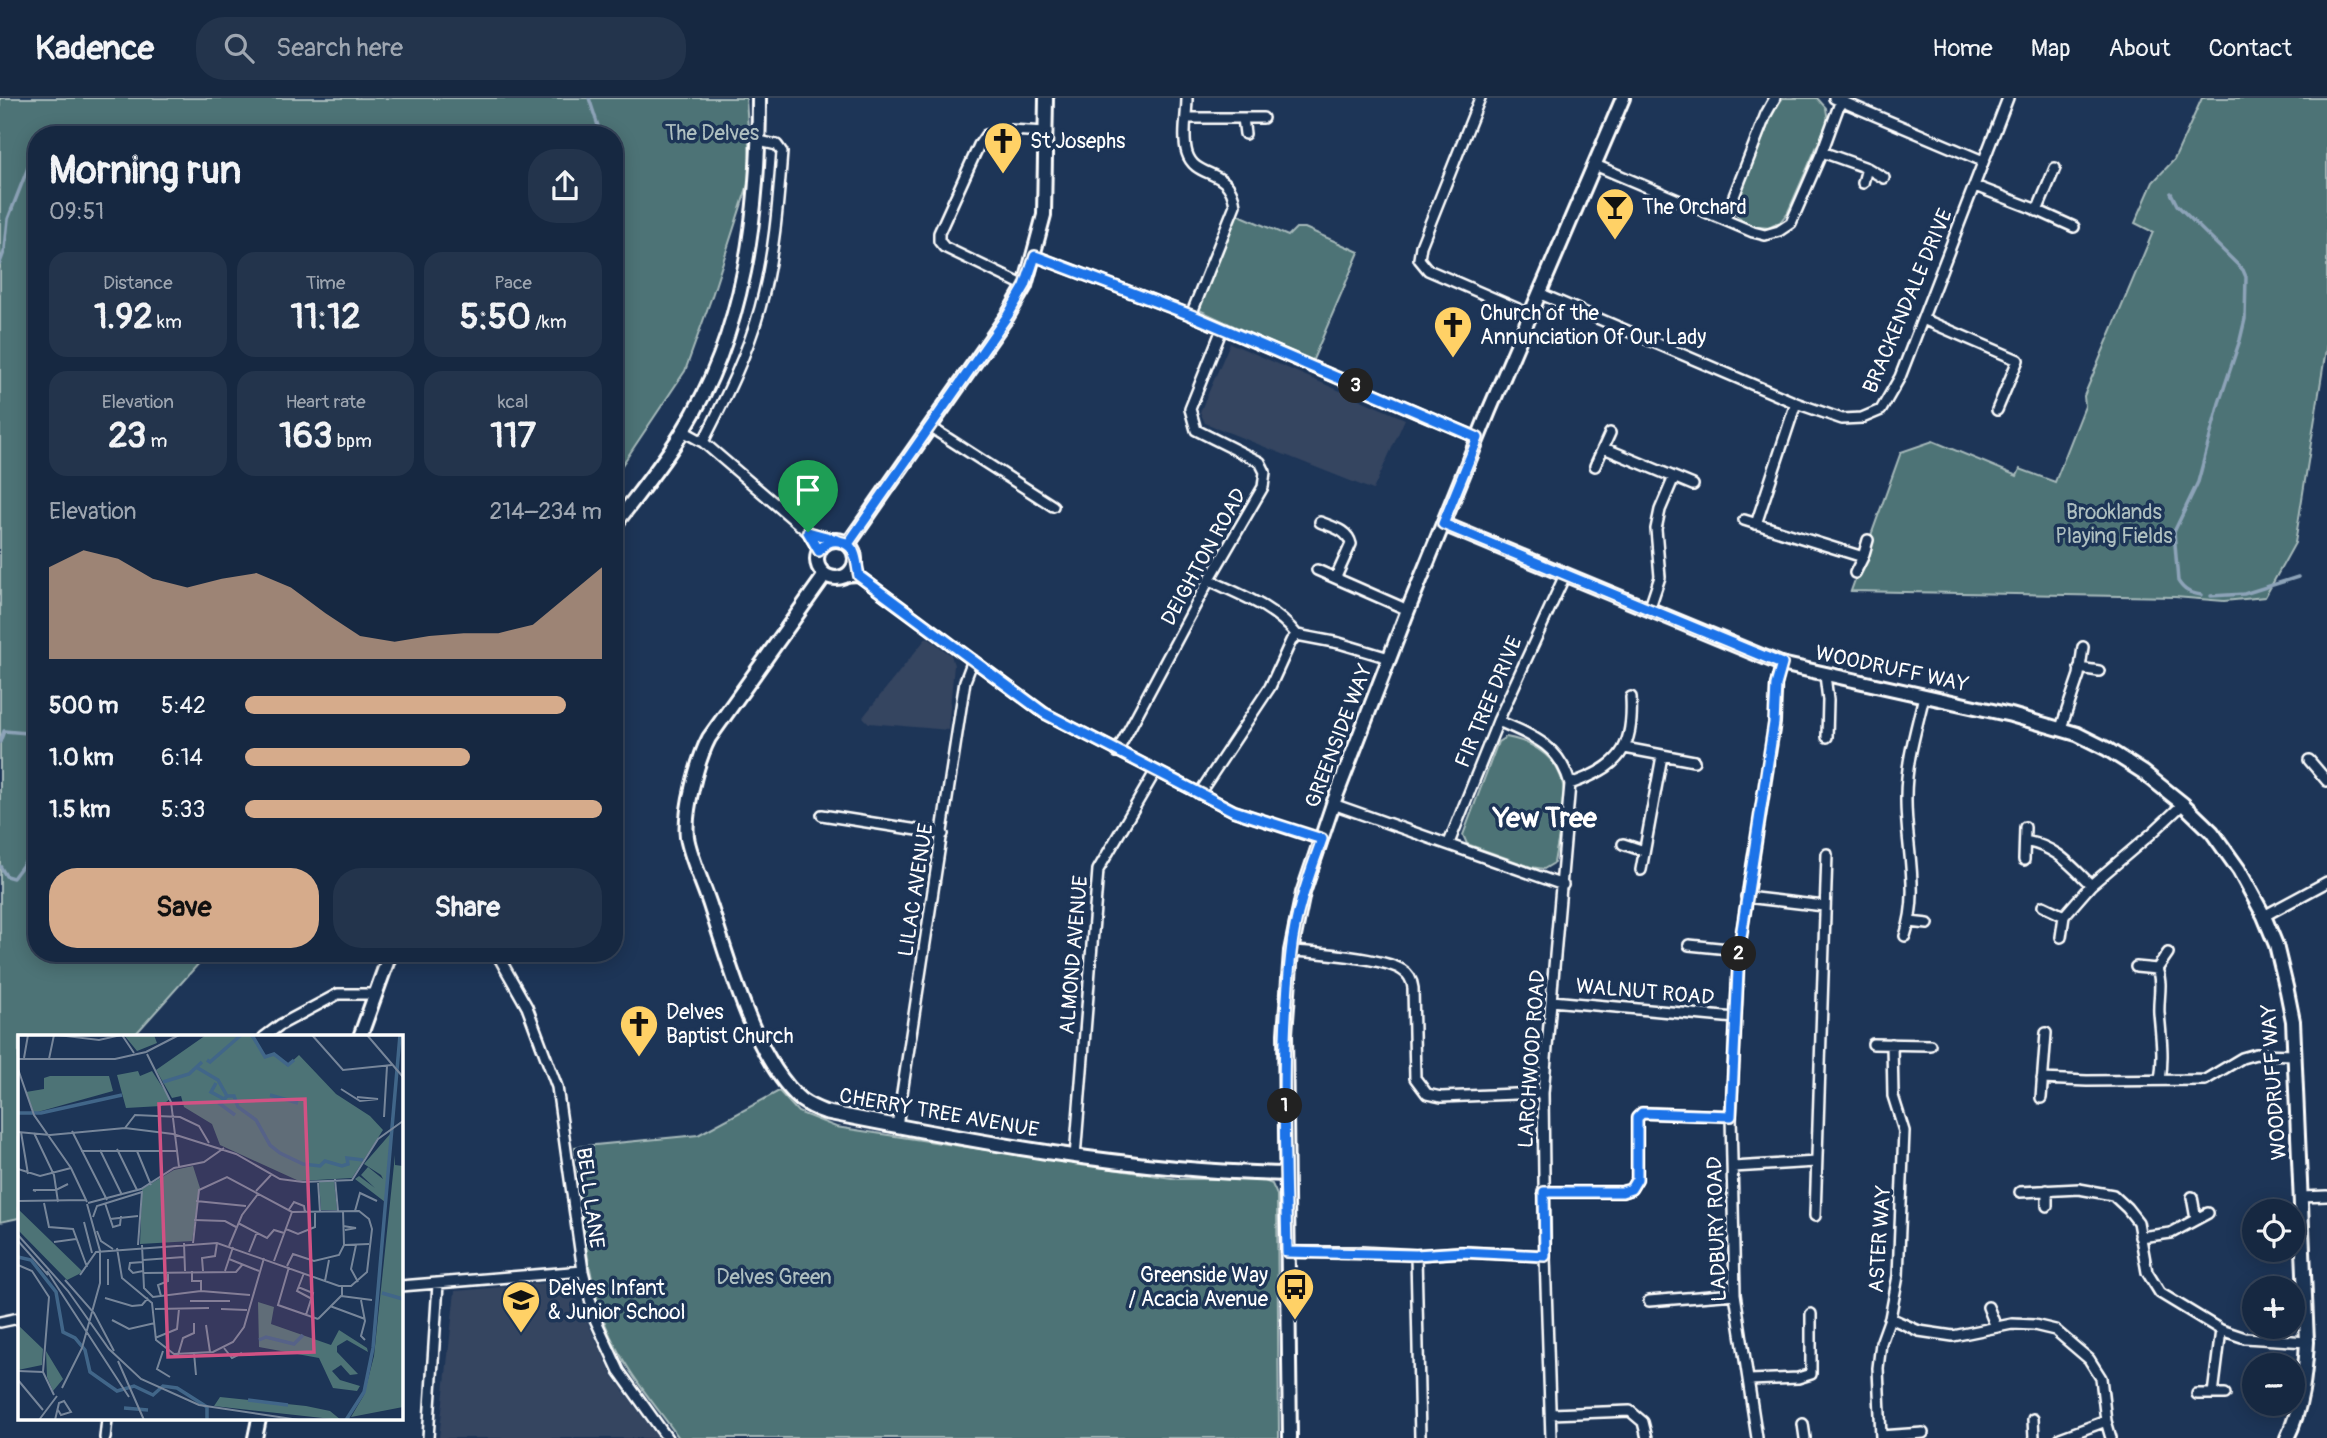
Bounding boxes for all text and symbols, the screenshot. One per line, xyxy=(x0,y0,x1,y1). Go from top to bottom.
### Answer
search box xyxy=(196,17,686,80)
text: Kadence xyxy=(35,28,154,69)
icon: search xyxy=(220,29,258,67)
text: Search here xyxy=(276,32,403,64)
text: Home xyxy=(1932,34,1993,63)
text: Map xyxy=(2031,34,2071,63)
text: About xyxy=(2109,34,2171,63)
text: Contact xyxy=(2209,34,2292,63)
park label: The Delves xyxy=(665,120,760,147)
church icon: St Josephs xyxy=(982,120,1024,175)
place label: St Josephs xyxy=(1030,128,1126,155)
text: Morning run xyxy=(49,147,241,195)
button: share xyxy=(528,149,602,223)
bar icon: The Orchard xyxy=(1594,186,1636,241)
place label: The Orchard xyxy=(1642,194,1747,221)
text: 09:51 xyxy=(49,197,104,226)
street label: BRACKENDALE DRIVE xyxy=(1857,205,1959,397)
text: Distance xyxy=(103,271,173,295)
text: Time xyxy=(306,271,345,295)
text: Pace xyxy=(494,271,532,295)
text: 1.92 xyxy=(94,295,153,339)
text: 11:12 xyxy=(291,295,360,339)
text: 5:50 xyxy=(460,295,531,339)
place label: Church of the Annunciation Of Our Lady xyxy=(1480,300,1706,351)
church icon: Church of the Annunciation Of Our Lady xyxy=(1432,304,1474,359)
text: km xyxy=(153,310,182,334)
text: /km xyxy=(531,310,567,334)
pin: 3 xyxy=(1338,368,1374,404)
text: 3 xyxy=(1350,373,1361,397)
text: Elevation xyxy=(102,390,174,414)
text: Heart rate xyxy=(285,390,366,414)
text: kcal xyxy=(498,390,529,414)
text: 23 xyxy=(108,414,146,458)
text: 163 xyxy=(279,414,333,458)
text: 117 xyxy=(490,414,536,458)
text: m xyxy=(146,429,167,453)
text: bpm xyxy=(333,429,372,453)
pin xyxy=(778,460,838,532)
icon: arrive xyxy=(789,471,827,509)
street label: DEIGHTON ROAD xyxy=(1155,484,1253,630)
text: Elevation xyxy=(49,497,137,526)
text: 214–234 m xyxy=(490,497,602,526)
park label: Brooklands Playing Fields xyxy=(2055,499,2173,550)
street label: FIR TREE DRIVE xyxy=(1449,632,1529,772)
street label: WOODRUFF WAY xyxy=(1813,640,1971,698)
street label: GREENSIDE WAY xyxy=(1299,660,1379,812)
text: 500 m xyxy=(49,691,118,720)
text: 5:42 xyxy=(161,691,206,720)
text: 1.0 km xyxy=(49,743,114,772)
text: 6:14 xyxy=(161,743,203,772)
text: 1.5 km xyxy=(49,795,111,824)
text: 5:33 xyxy=(161,795,205,824)
district label: Yew Tree xyxy=(1491,801,1598,836)
street label: LILAC AVENUE xyxy=(892,821,940,959)
button: Save xyxy=(49,868,319,948)
button: Share xyxy=(333,868,602,948)
street label: ALMOND AVENUE xyxy=(1054,874,1094,1036)
pin: 2 xyxy=(1722,936,1756,972)
text: 2 xyxy=(1733,941,1744,965)
street label: LARCHWOOD ROAD xyxy=(1512,969,1552,1149)
street label: WALNUT ROAD xyxy=(1575,973,1715,1011)
place label: Delves Baptist Church xyxy=(666,999,794,1050)
church icon: Delves Baptist Church xyxy=(618,1003,660,1058)
street label: WOODRUFF WAY xyxy=(2255,1003,2293,1161)
inset map xyxy=(18,1035,402,1420)
street label: CHERRY TREE AVENUE xyxy=(837,1082,1041,1144)
pin: 1 xyxy=(1268,1088,1302,1124)
text: 1 xyxy=(1281,1093,1288,1117)
street label: BELL LANE xyxy=(570,1146,610,1250)
street label: LADBURY ROAD xyxy=(1701,1156,1733,1302)
street label: ASTER WAY xyxy=(1863,1184,1897,1294)
map controls xyxy=(2242,1199,2305,1416)
button: locate xyxy=(2242,1199,2305,1262)
place label: Greenside Way / Acacia Avenue xyxy=(1129,1262,1269,1313)
park label: Delves Green xyxy=(716,1264,832,1291)
bus stop icon: Greenside Way / Acacia Avenue xyxy=(1274,1266,1316,1321)
place label: Delves Infant & Junior School xyxy=(548,1275,686,1326)
button: + xyxy=(2242,1276,2305,1339)
school or university icon: Delves Infant & Junior School xyxy=(500,1279,542,1334)
button: − xyxy=(2242,1353,2305,1416)

